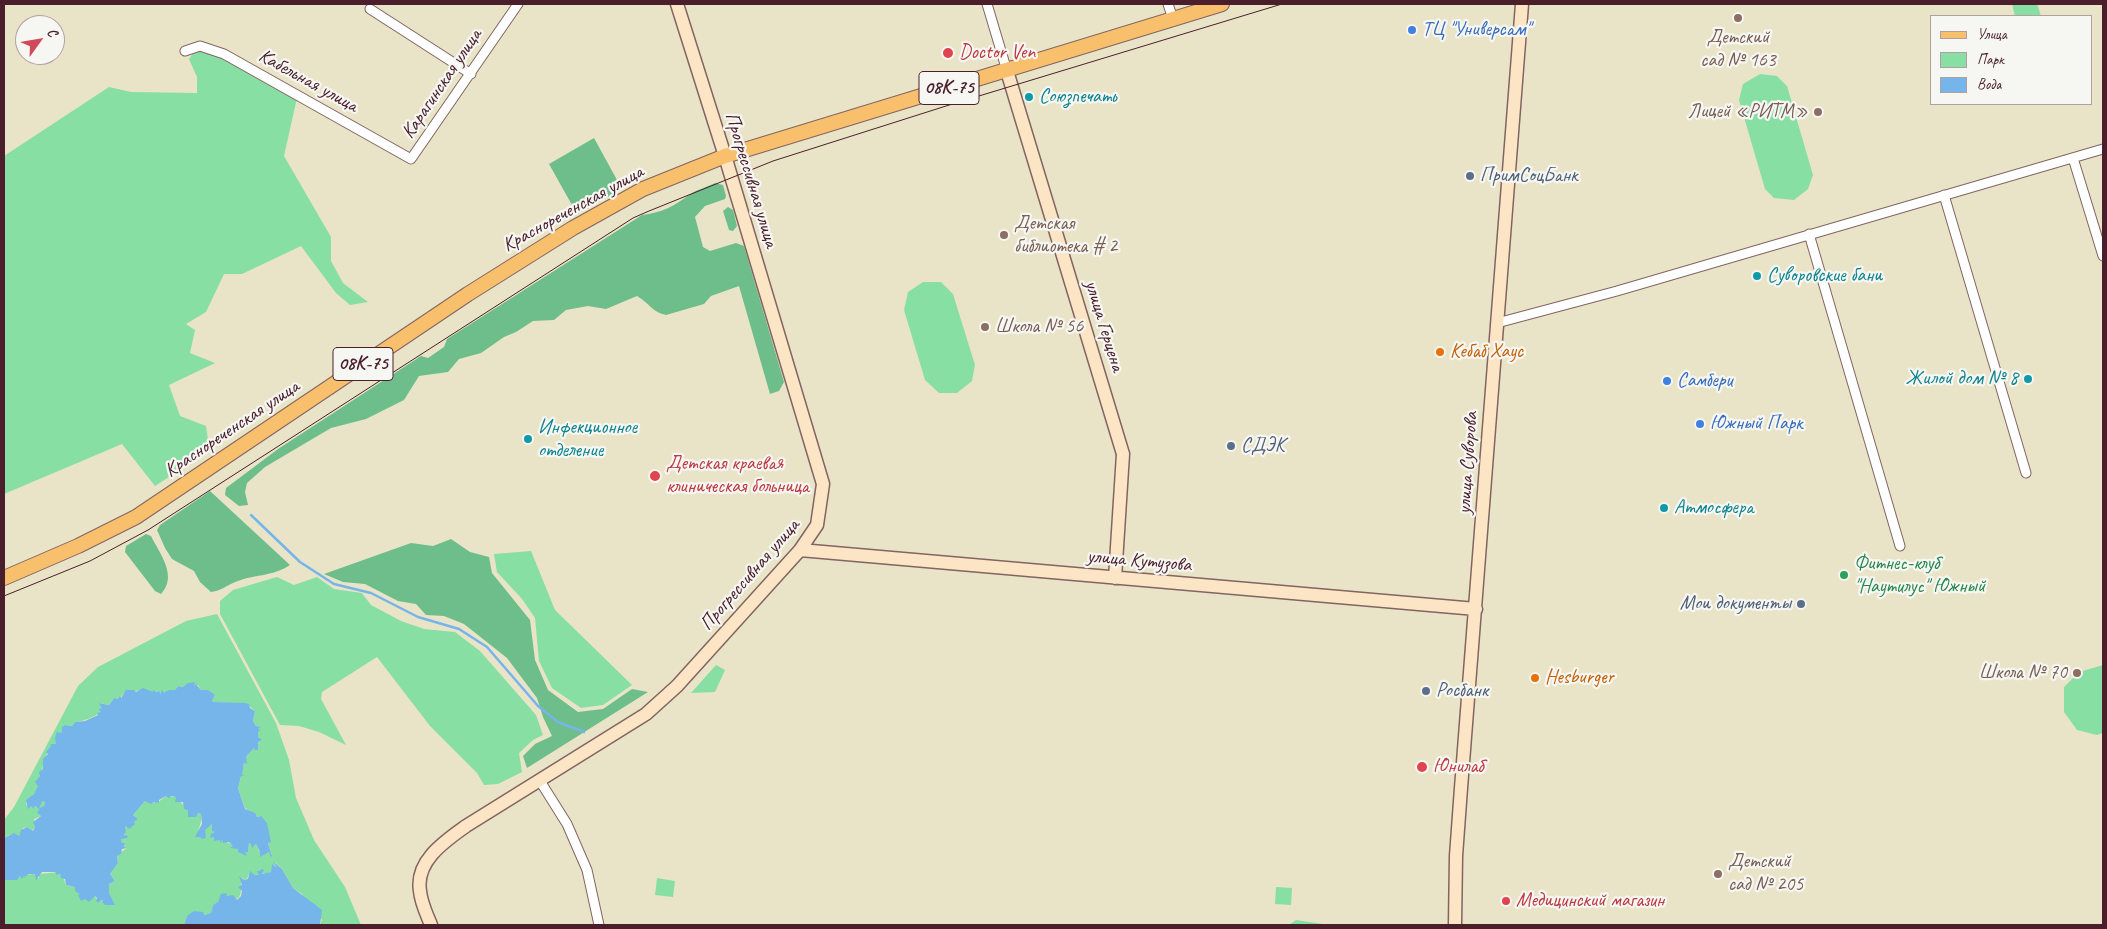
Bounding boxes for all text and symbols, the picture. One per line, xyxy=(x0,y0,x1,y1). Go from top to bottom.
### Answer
marker: Детский сад № 163 xyxy=(1732,12,1744,24)
north arrow xyxy=(15,15,65,65)
legend xyxy=(1930,15,2092,105)
place label: ТЦ "Универсам" xyxy=(1422,18,1530,42)
marker: ТЦ "Универсам" xyxy=(1406,24,1418,36)
text: С xyxy=(43,25,61,40)
street label: Карагинская улица xyxy=(397,25,487,143)
text: Улица xyxy=(1977,25,2007,44)
place label: Детский сад № 163 xyxy=(1700,26,1776,73)
place label: Doctor Ven xyxy=(959,41,1035,65)
street label: Кабельная улица xyxy=(254,44,362,118)
marker: Doctor Ven xyxy=(941,46,955,60)
text: Парк xyxy=(1977,50,2004,69)
road number: 08К-75 xyxy=(919,72,979,105)
text: Вода xyxy=(1977,75,2001,94)
place label: Союзпечать xyxy=(1039,85,1116,109)
marker: Союзпечать xyxy=(1023,91,1035,103)
place label: Лицей «РИТМ» xyxy=(1688,100,1808,124)
marker: Лицей «РИТМ» xyxy=(1812,106,1824,118)
street label: Прогрессивная улица xyxy=(719,109,783,251)
street label: Краснореченская улица xyxy=(498,160,648,258)
place label: ПримСоцБанк xyxy=(1480,164,1578,188)
marker: ПримСоцБанк xyxy=(1464,170,1476,182)
place label: Детская библиотека # 2 xyxy=(1014,212,1117,259)
marker: Детская библиотека # 2 xyxy=(998,229,1010,241)
place label: Суворовские бани xyxy=(1767,264,1882,288)
marker: Суворовские бани xyxy=(1751,270,1763,282)
street label: улица Герцена xyxy=(1079,277,1129,375)
place label: Школа № 56 xyxy=(995,315,1083,339)
marker: Школа № 56 xyxy=(979,321,991,333)
place label: Кебаб Хаус xyxy=(1450,340,1523,364)
marker: Кебаб Хаус xyxy=(1434,346,1446,358)
road number: 08К-75 xyxy=(333,348,393,380)
place label: Жилой дом № 8 xyxy=(1905,367,2018,391)
place label: Самбери xyxy=(1677,369,1732,393)
marker: Жилой дом № 8 xyxy=(2022,373,2034,385)
street label: Краснореченская улица xyxy=(160,375,304,483)
marker: Самбери xyxy=(1661,375,1673,387)
street label: улица Суворова xyxy=(1452,411,1484,515)
place label: Южный Парк xyxy=(1710,412,1803,436)
place label: Инфекционное отделение xyxy=(538,416,637,463)
marker: Южный Парк xyxy=(1694,418,1706,430)
marker: Инфекционное отделение xyxy=(522,433,534,445)
place label: СДЭК xyxy=(1241,434,1285,458)
marker: СДЭК xyxy=(1225,440,1237,452)
place label: Детская краевая клиническая больница xyxy=(666,452,809,499)
marker: Детская краевая клиническая больница xyxy=(648,469,662,483)
place label: Атмосфера xyxy=(1674,496,1753,520)
marker: Атмосфера xyxy=(1658,502,1670,514)
street label: Прогрессивная улица xyxy=(695,514,805,636)
street label: улица Кутузова xyxy=(1086,544,1192,578)
place label: Фитнес-клуб "Наутилус" Южный xyxy=(1854,552,1985,599)
marker: Фитнес-клуб "Наутилус" Южный xyxy=(1838,569,1850,581)
place label: Мои документы xyxy=(1680,592,1791,616)
marker: Мои документы xyxy=(1795,598,1807,610)
place label: Школа № 70 xyxy=(1979,661,2067,685)
place label: Hesburger xyxy=(1545,666,1614,690)
marker: Школа № 70 xyxy=(2071,667,2083,679)
marker: Hesburger xyxy=(1529,672,1541,684)
place label: Росбанк xyxy=(1436,679,1488,703)
marker: Росбанк xyxy=(1420,685,1432,697)
place label: Юнилаб xyxy=(1433,755,1483,779)
marker: Юнилаб xyxy=(1415,760,1429,774)
place label: Детский сад № 205 xyxy=(1728,850,1803,897)
marker: Детский сад № 205 xyxy=(1712,868,1724,880)
place label: Медицинский магазин xyxy=(1516,889,1664,913)
marker: Медицинский магазин xyxy=(1500,895,1512,907)

